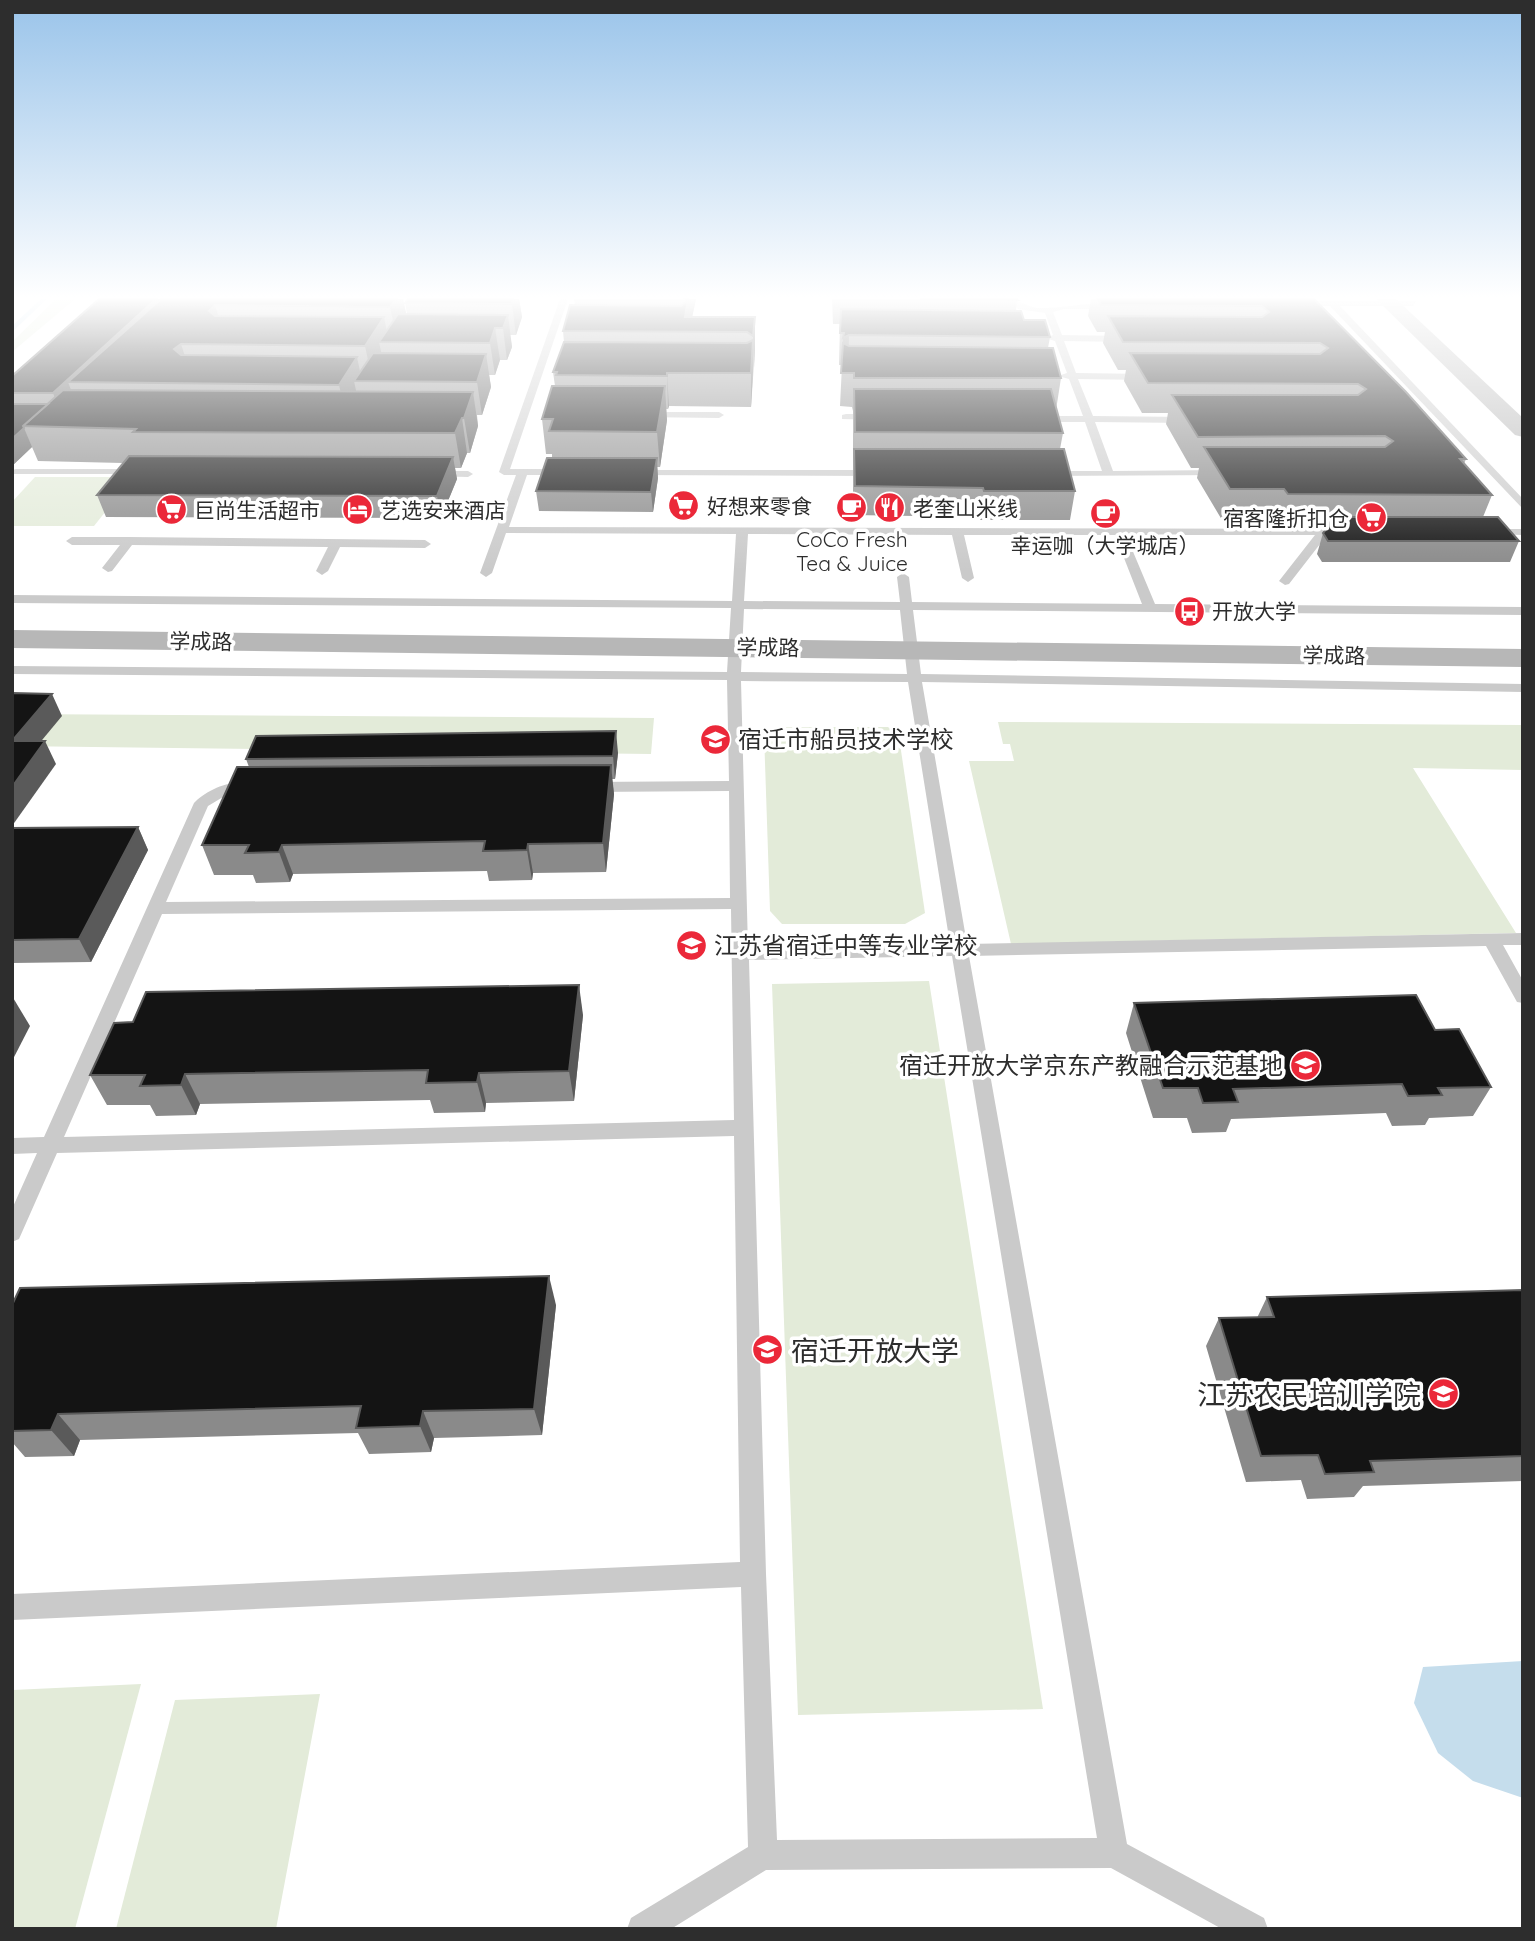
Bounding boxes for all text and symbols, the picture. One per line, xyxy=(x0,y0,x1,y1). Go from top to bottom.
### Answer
supermarket icon: 好想来零食 xyxy=(667,489,701,523)
cafe icon: CoCo Fresh Tea & Juice xyxy=(835,490,869,524)
restaurant icon: 老奎山米线 xyxy=(873,491,907,525)
supermarket icon: 巨尚生活超市 xyxy=(154,493,188,527)
hotel icon: 艺选安来酒店 xyxy=(340,493,374,527)
place label: 好想来零食 xyxy=(707,493,812,519)
place label: 老奎山米线 xyxy=(913,495,1018,521)
cafe icon: 幸运咖（大学城店） xyxy=(1088,496,1122,530)
place label: 巨尚生活超市 xyxy=(194,497,320,523)
place label: 艺选安来酒店 xyxy=(380,497,506,523)
supermarket icon: 宿客隆折扣仓 xyxy=(1355,501,1389,535)
place label: 宿客隆折扣仓 xyxy=(1223,505,1349,531)
place label: CoCo Fresh Tea & Juice xyxy=(796,526,908,576)
place label: 幸运咖（大学城店） xyxy=(1011,532,1200,558)
bus stop icon: 开放大学 xyxy=(1172,594,1206,628)
place label: 开放大学 xyxy=(1212,598,1296,624)
street label: 学成路 xyxy=(169,627,233,655)
street label: 学成路 xyxy=(736,633,800,661)
street label: 学成路 xyxy=(1302,641,1366,669)
school or university icon: 宿迁市船员技术学校 xyxy=(698,722,732,756)
place label: 宿迁市船员技术学校 xyxy=(738,724,954,754)
school or university icon: 江苏省宿迁中等专业学校 xyxy=(674,928,708,962)
place label: 江苏省宿迁中等专业学校 xyxy=(714,930,978,960)
school or university icon: 宿迁开放大学京东产教融合示范基地 xyxy=(1289,1048,1323,1082)
place label: 宿迁开放大学京东产教融合示范基地 xyxy=(899,1050,1283,1080)
school or university icon: 宿迁开放大学 xyxy=(751,1333,785,1367)
place label: 宿迁开放大学 xyxy=(791,1333,959,1368)
place label: 江苏农民培训学院 xyxy=(1197,1377,1421,1412)
school or university icon: 江苏农民培训学院 xyxy=(1427,1377,1461,1411)

